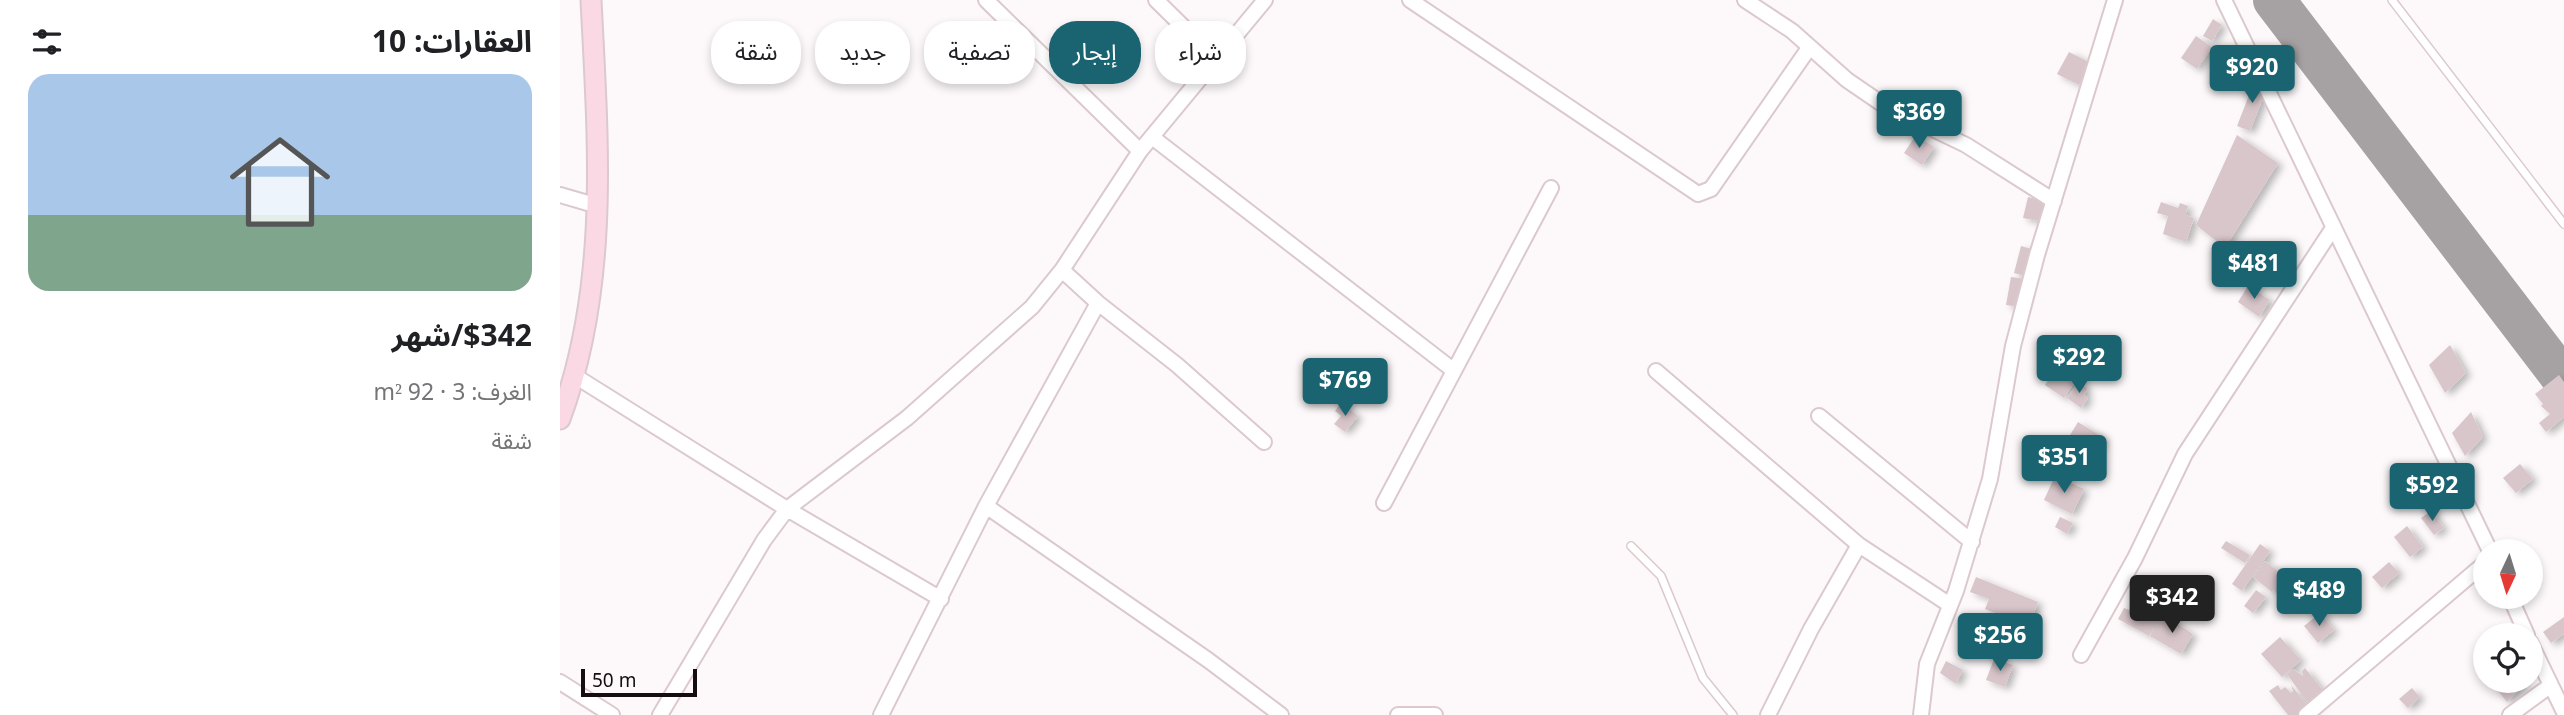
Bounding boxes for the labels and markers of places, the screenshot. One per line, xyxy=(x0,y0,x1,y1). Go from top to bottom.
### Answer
pin: $920 xyxy=(2211,46,2293,105)
pin: $369 xyxy=(1878,90,1960,150)
pin: $481 xyxy=(2213,242,2295,301)
pin: $292 xyxy=(2038,336,2120,395)
pin: $769 xyxy=(1304,358,1386,418)
pin: $351 xyxy=(2023,435,2105,495)
pin: $592 xyxy=(2391,463,2473,523)
pin: $489 xyxy=(2278,568,2360,628)
pin: $342 xyxy=(2131,576,2213,635)
pin: $256 xyxy=(1959,614,2041,673)

